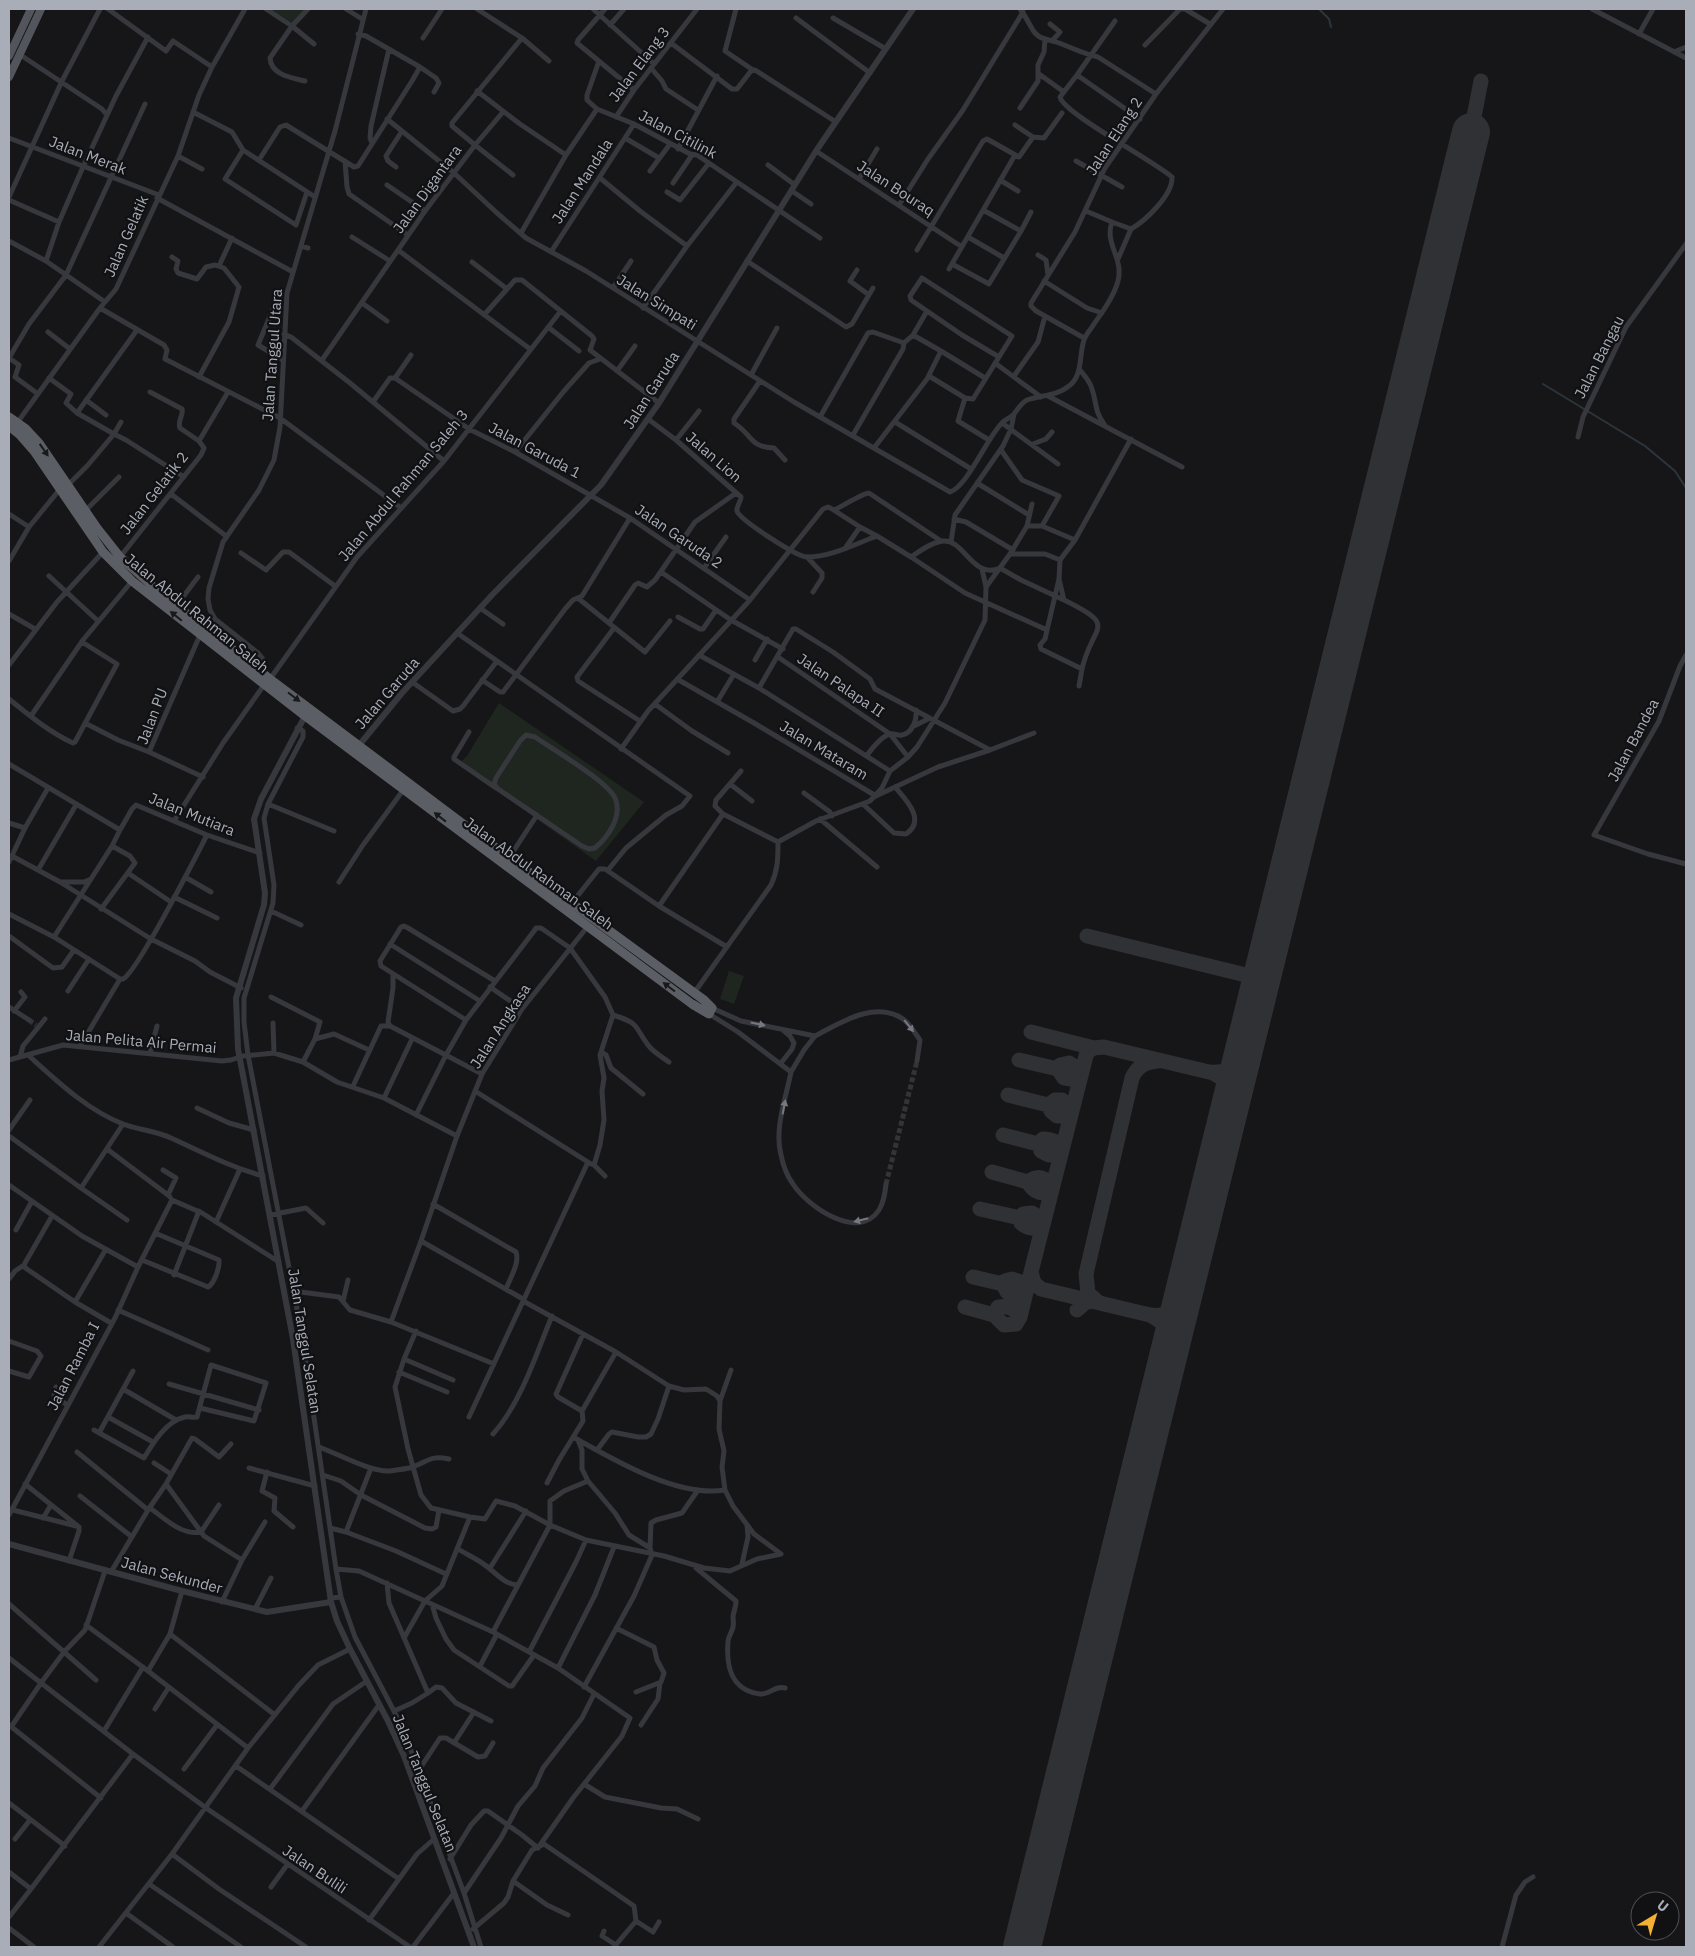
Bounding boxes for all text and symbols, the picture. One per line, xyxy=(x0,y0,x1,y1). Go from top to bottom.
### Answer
street label: Jalan Elang 3 xyxy=(604,22,674,106)
street label: Jalan Elang 2 xyxy=(1082,93,1146,179)
street label: Jalan Citilink xyxy=(636,105,721,163)
street label: Jalan Merak xyxy=(47,132,130,179)
street label: Jalan Mandala xyxy=(548,135,616,227)
street label: Jalan Digantara xyxy=(389,141,465,237)
street label: Jalan Bouraq xyxy=(854,156,938,220)
street label: Jalan Gelatik xyxy=(100,192,153,280)
street label: Jalan Simpati xyxy=(613,270,701,334)
street label: Jalan Tanggul Utara xyxy=(258,288,286,422)
street label: Jalan Bangau xyxy=(1570,312,1628,402)
street label: Jalan Garuda xyxy=(619,348,683,432)
street label: Jalan Abdul Rahman Saleh 3 xyxy=(334,405,472,565)
street label: Jalan Garuda 1 xyxy=(486,418,584,482)
street label: Jalan Lion xyxy=(682,428,746,486)
one-way arrow xyxy=(39,443,49,457)
street label: Jalan Gelatik 2 xyxy=(116,448,192,538)
street label: Jalan Garuda 2 xyxy=(632,500,726,572)
street label: Jalan Abdul Rahman Saleh xyxy=(121,549,273,677)
one-way arrow xyxy=(170,611,183,622)
street label: Jalan Palapa II xyxy=(794,649,888,721)
street label: Jalan Garuda xyxy=(351,653,423,733)
street label: Jalan PU xyxy=(133,685,171,747)
one-way arrow xyxy=(287,692,301,702)
street label: Jalan Bandea xyxy=(1603,695,1663,785)
street label: Jalan Mataram xyxy=(776,716,872,784)
street label: Jalan Mutiara xyxy=(146,788,238,840)
one-way arrow xyxy=(434,812,447,823)
street label: Jalan Abdul Rahman Saleh xyxy=(461,813,617,933)
street label: Jalan Angkasa xyxy=(466,980,534,1072)
one-way arrow xyxy=(663,981,676,992)
one-way arrow xyxy=(904,1019,915,1032)
one-way arrow xyxy=(750,1021,766,1029)
street label: Jalan Pelita Air Permai xyxy=(65,1025,217,1057)
one-way arrow xyxy=(780,1100,788,1115)
one-way arrow xyxy=(854,1216,869,1224)
street label: Jalan Tanggul Selatan xyxy=(284,1267,326,1415)
street label: Jalan Ramba I xyxy=(43,1319,103,1413)
street label: Jalan Sekunder xyxy=(119,1552,225,1598)
street label: Jalan Tanggul Selatan xyxy=(389,1711,461,1855)
street label: Jalan Bulili xyxy=(279,1840,351,1898)
north arrow xyxy=(1630,1891,1680,1941)
text: U xyxy=(1654,1896,1672,1916)

